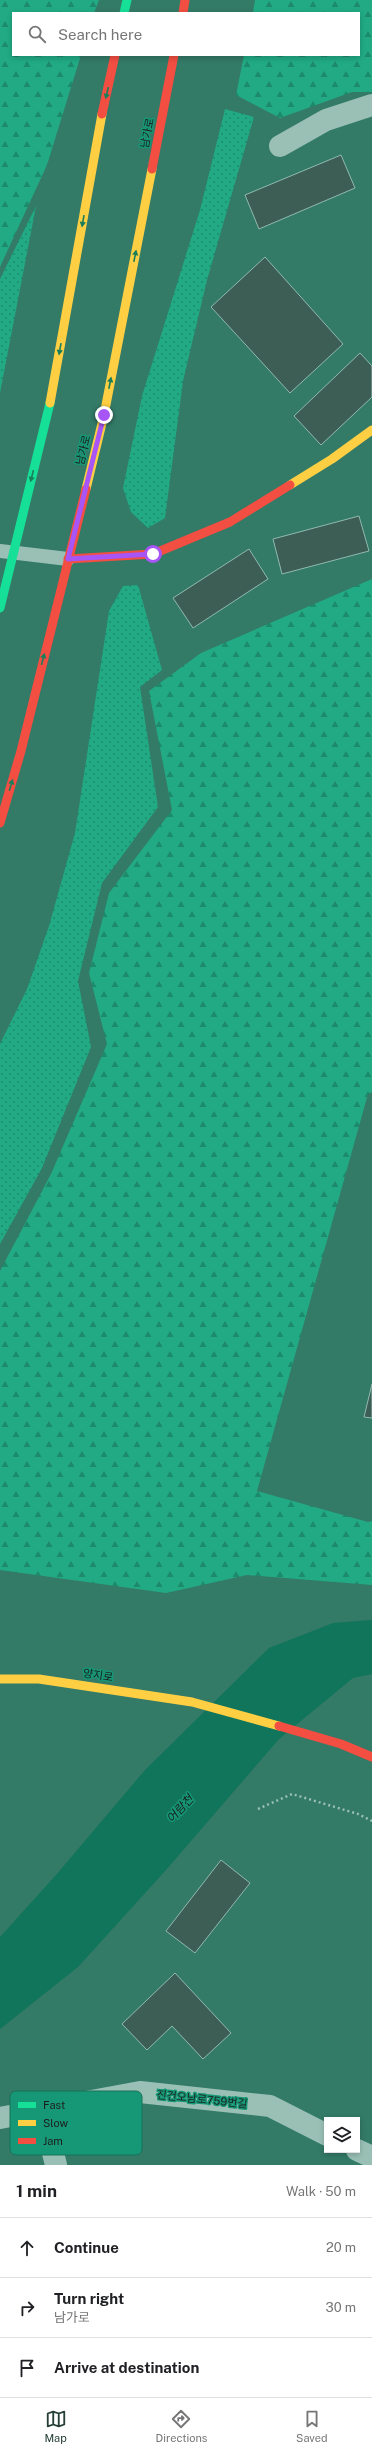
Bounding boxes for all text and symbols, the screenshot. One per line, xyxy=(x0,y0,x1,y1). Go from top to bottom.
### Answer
search box xyxy=(12,12,360,56)
icon: search xyxy=(26,23,48,45)
text: Search here xyxy=(58,26,142,43)
one-way arrow xyxy=(103,87,109,99)
street label: 남가로 xyxy=(138,117,156,149)
one-way arrow xyxy=(80,215,86,227)
one-way arrow xyxy=(132,250,138,262)
one-way arrow xyxy=(57,343,63,355)
one-way arrow xyxy=(108,377,114,389)
route end xyxy=(95,406,113,424)
street label: 남가로 xyxy=(74,434,92,466)
one-way arrow xyxy=(29,470,35,482)
route start xyxy=(144,545,162,563)
one-way arrow xyxy=(41,653,47,666)
one-way arrow xyxy=(8,779,14,791)
street label: 양지로 xyxy=(82,1667,114,1683)
water label: 어람천 xyxy=(164,1791,198,1826)
street label: 진건오남로759번길 xyxy=(156,2088,248,2110)
legend xyxy=(10,2091,142,2155)
text: Fast xyxy=(43,2099,65,2111)
text: Slow xyxy=(43,2117,69,2129)
map controls xyxy=(324,2117,360,2153)
button: layers xyxy=(324,2117,360,2153)
text: Jam xyxy=(43,2135,63,2147)
text: 1 min xyxy=(16,2181,57,2201)
text: Walk · 50 m xyxy=(286,2184,356,2199)
icon: ahead xyxy=(16,2237,38,2259)
text: Continue xyxy=(54,2239,119,2256)
text: 20 m xyxy=(326,2240,356,2255)
text: Turn right xyxy=(54,2290,124,2307)
icon: right xyxy=(16,2297,38,2319)
text: 30 m xyxy=(326,2300,356,2315)
text: 남가로 xyxy=(54,2310,90,2325)
icon: arrive xyxy=(16,2357,38,2379)
text: Arrive at destination xyxy=(54,2359,199,2376)
tab: Map xyxy=(44,2408,67,2444)
tab: Directions xyxy=(156,2408,207,2444)
tab: Saved xyxy=(296,2408,328,2444)

